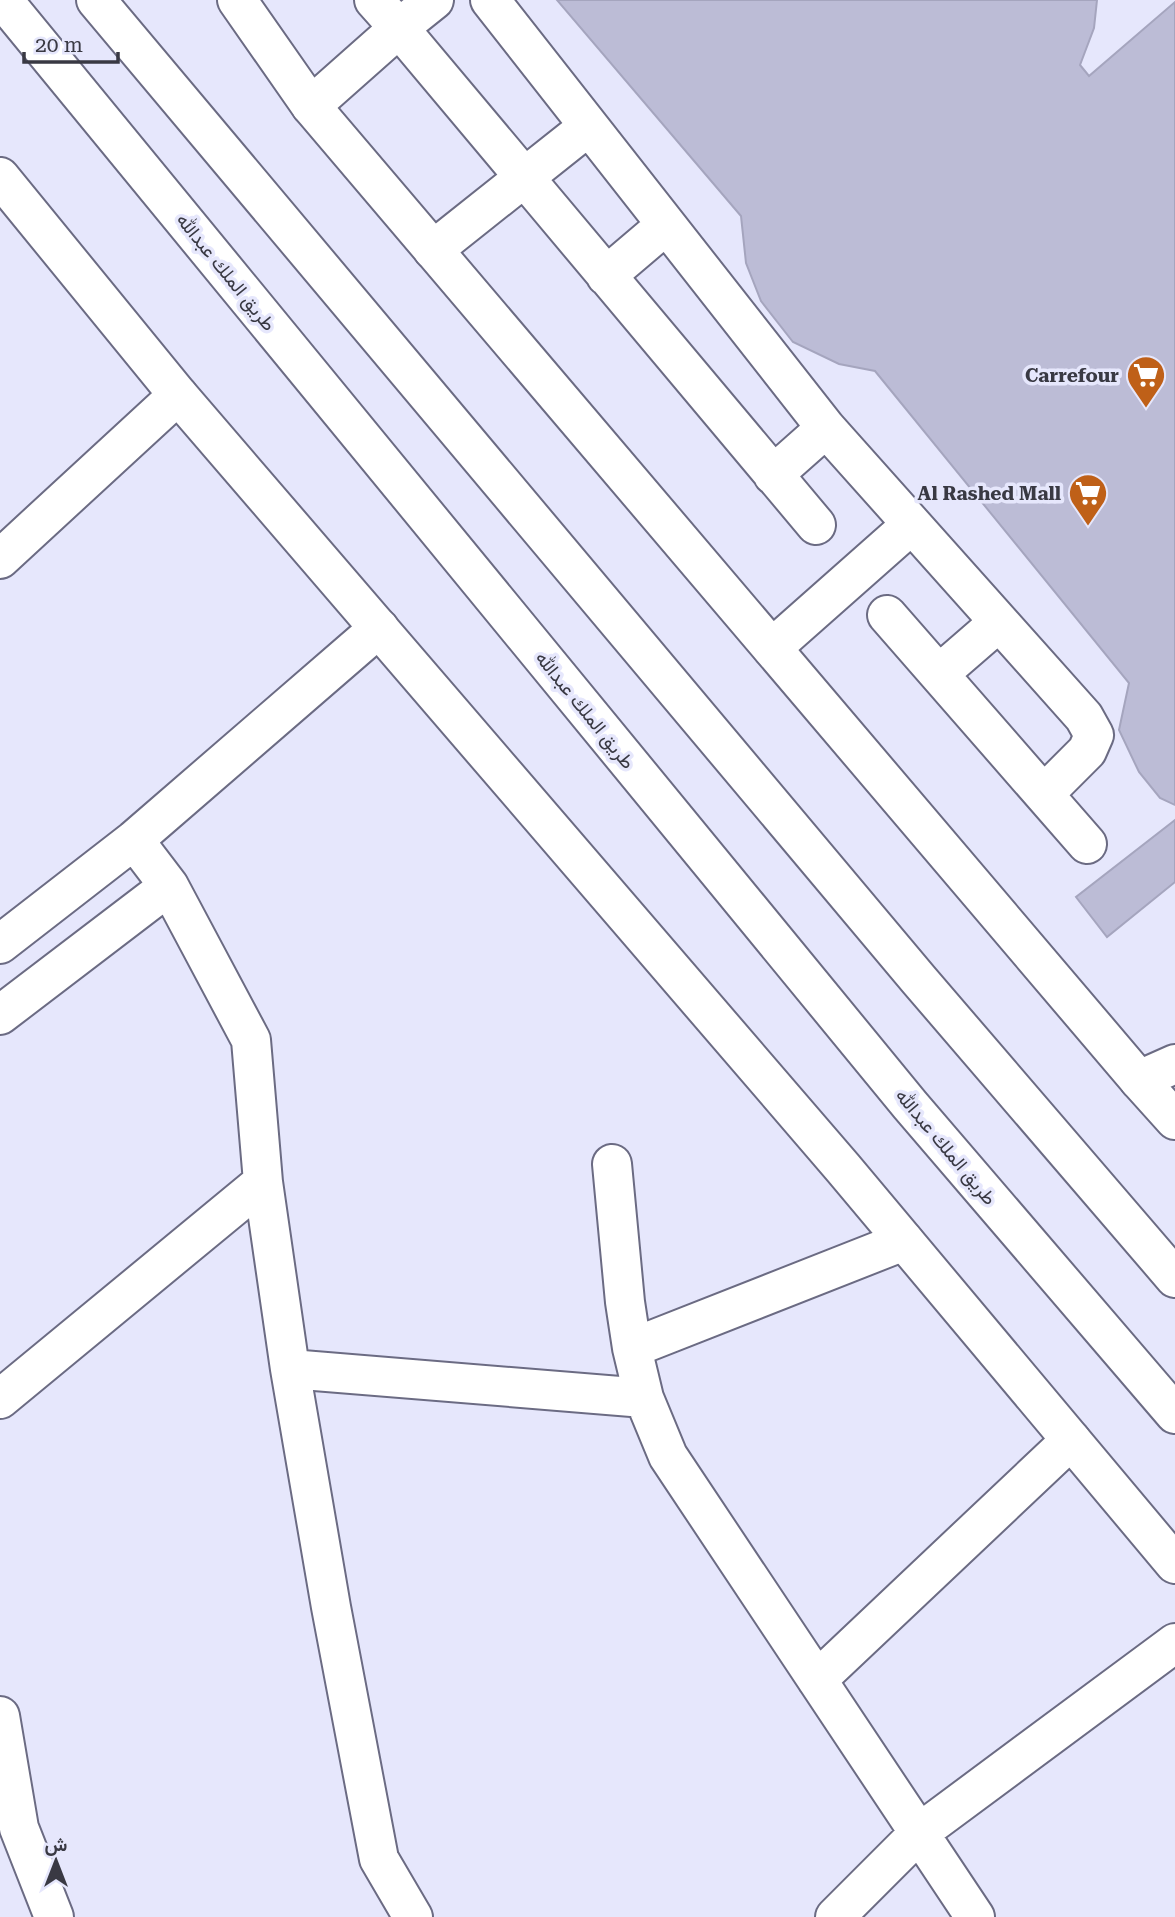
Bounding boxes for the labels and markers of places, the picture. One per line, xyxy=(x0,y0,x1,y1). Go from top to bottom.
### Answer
supermarket icon: Carrefour xyxy=(1125,354,1167,409)
place label: Carrefour xyxy=(1025,364,1119,387)
supermarket icon: Al Rashed Mall xyxy=(1067,472,1109,527)
place label: Al Rashed Mall xyxy=(918,482,1061,505)

